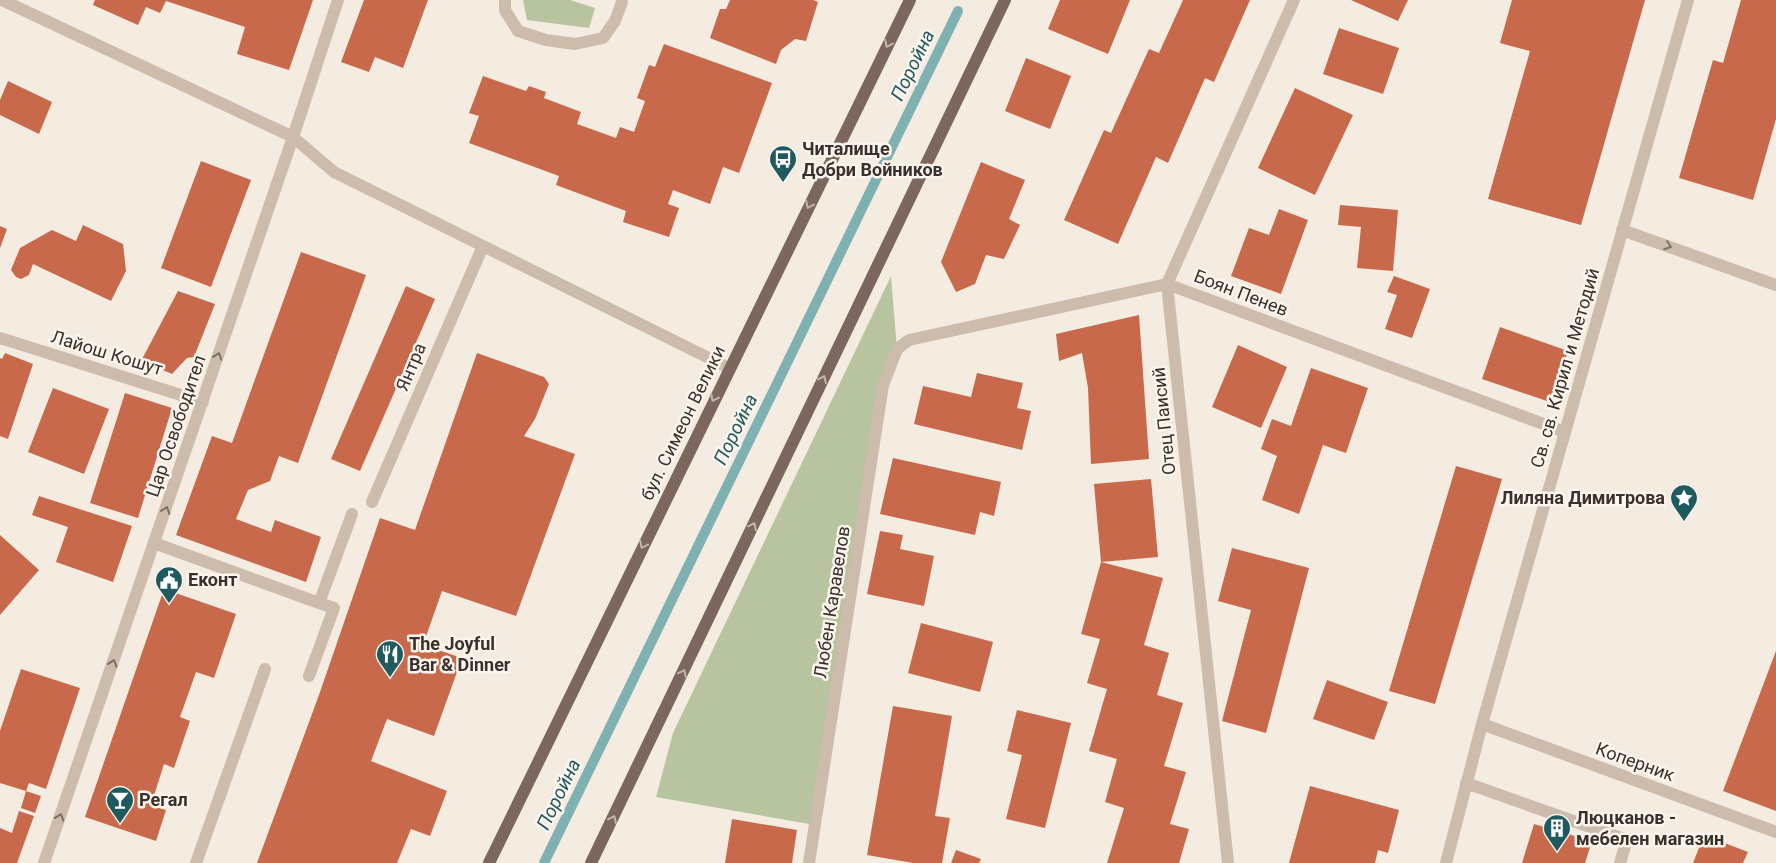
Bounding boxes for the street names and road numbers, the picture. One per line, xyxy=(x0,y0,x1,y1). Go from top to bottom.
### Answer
street label: Боян Пенев xyxy=(1191,265,1291,320)
street label: Св. св. Кирил и Методий xyxy=(1526,266,1603,470)
street label: Лайош Кошут xyxy=(49,326,166,380)
street label: Янтра xyxy=(391,340,430,394)
street label: бул. Симеон Велики xyxy=(636,342,729,504)
street label: Цар Освободител xyxy=(141,352,210,500)
street label: Отец Паисий xyxy=(1147,366,1180,476)
street label: Любен Каравелов xyxy=(809,524,854,680)
street label: Коперник xyxy=(1593,738,1678,786)

